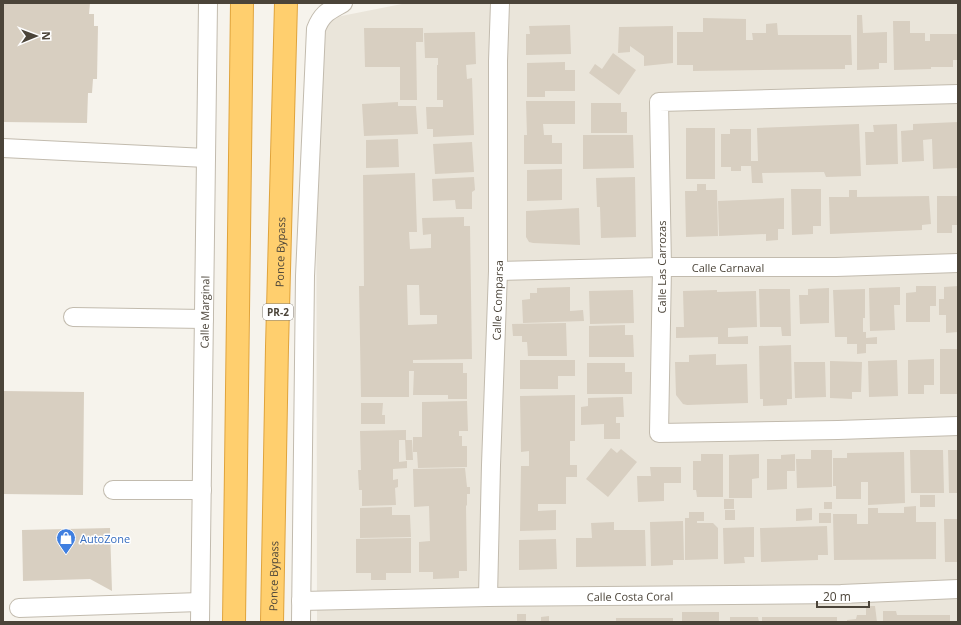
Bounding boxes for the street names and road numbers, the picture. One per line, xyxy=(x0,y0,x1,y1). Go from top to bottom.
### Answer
street label: Ponce Bypass xyxy=(271,217,288,287)
street label: Calle Las Carrozas xyxy=(654,221,669,313)
street label: Calle Comparsa xyxy=(488,260,506,340)
street label: Calle Carnaval xyxy=(692,260,764,275)
street label: Calle Marginal xyxy=(196,276,212,348)
road number: PR-2 xyxy=(263,304,293,320)
street label: Ponce Bypass xyxy=(265,541,281,611)
street label: Calle Costa Coral xyxy=(587,588,673,604)

